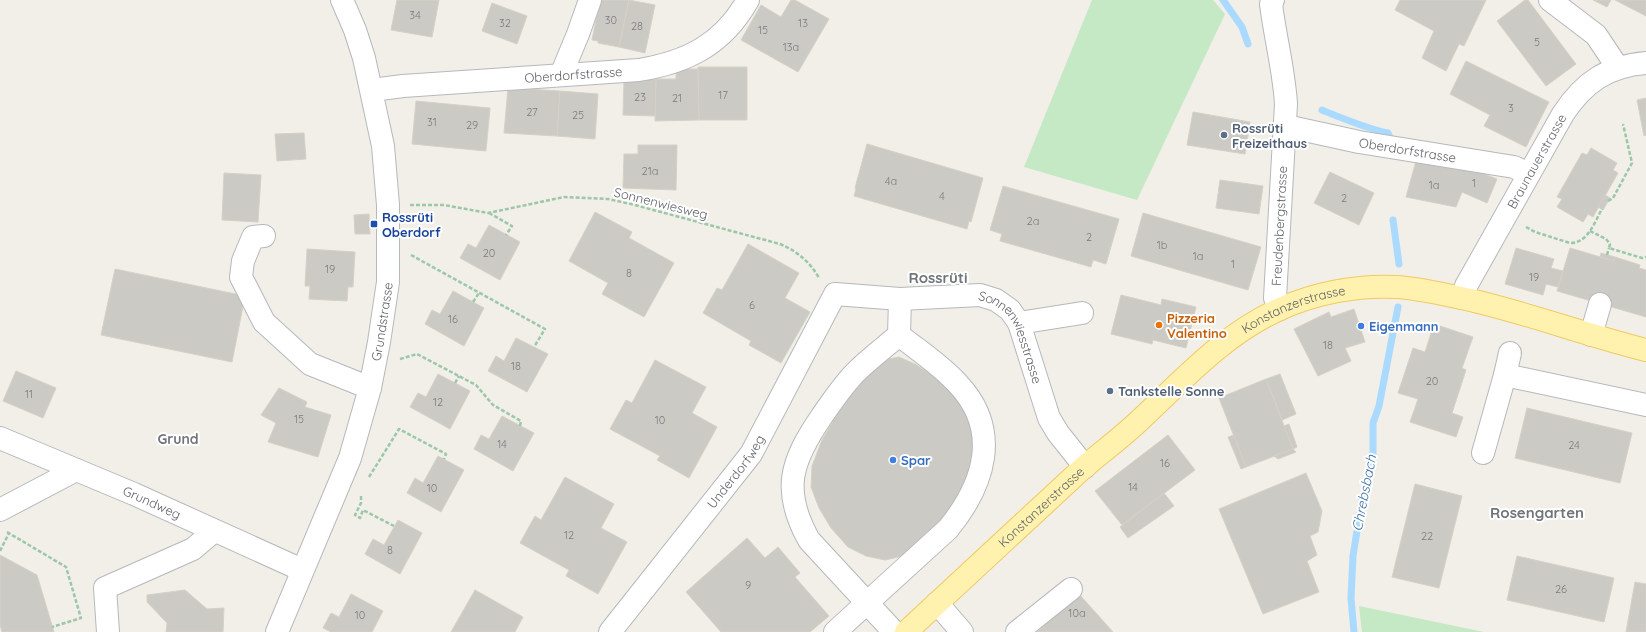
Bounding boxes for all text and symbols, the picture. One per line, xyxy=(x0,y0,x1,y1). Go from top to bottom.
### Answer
house number: 34 xyxy=(409,8,421,22)
house number: 30 xyxy=(605,13,617,27)
house number: 32 xyxy=(499,16,511,30)
house number: 13 xyxy=(798,16,808,30)
house number: 28 xyxy=(631,19,643,33)
house number: 15 xyxy=(758,23,768,37)
house number: 5 xyxy=(1534,35,1540,49)
house number: 13a xyxy=(783,40,799,54)
street label: Oberdorfstrasse xyxy=(524,63,623,86)
house number: 17 xyxy=(718,88,728,102)
house number: 23 xyxy=(634,90,646,104)
house number: 21 xyxy=(672,91,682,105)
house number: 3 xyxy=(1508,101,1514,115)
house number: 27 xyxy=(526,105,538,119)
house number: 25 xyxy=(572,108,584,122)
street label: Braunauerstrasse xyxy=(1503,111,1570,211)
house number: 31 xyxy=(427,115,437,129)
house number: 29 xyxy=(466,118,478,132)
place label: Rossrüti Freizeithaus xyxy=(1232,120,1307,151)
marker: Rossrüti Freizeithaus xyxy=(1219,130,1229,140)
street label: Oberdorfstrasse xyxy=(1358,134,1457,166)
house number: 21a xyxy=(642,164,658,178)
street label: Freudenbergstrasse xyxy=(1268,166,1290,286)
house number: 4a xyxy=(885,174,897,188)
house number: 1 xyxy=(1472,176,1476,190)
house number: 1a xyxy=(1429,178,1439,192)
street label: Sonnenwiesweg xyxy=(612,184,710,222)
house number: 4 xyxy=(939,189,945,203)
house number: 2 xyxy=(1341,191,1347,205)
place label: Rossrüti Oberdorf xyxy=(382,209,441,240)
house number: 2a xyxy=(1027,214,1039,228)
marker: Rossrüti Oberdorf xyxy=(369,219,379,229)
house number: 2 xyxy=(1086,230,1092,244)
house number: 1b xyxy=(1157,238,1168,252)
house number: 20 xyxy=(483,246,495,260)
house number: 1a xyxy=(1193,249,1203,263)
house number: 1 xyxy=(1231,257,1235,271)
house number: 19 xyxy=(325,262,335,276)
house number: 8 xyxy=(626,266,632,280)
district label: Rossrüti xyxy=(908,268,968,287)
house number: 19 xyxy=(1529,270,1539,284)
street label: Grundstrasse xyxy=(367,281,396,362)
street label: Konstanzerstrasse xyxy=(1238,282,1347,337)
street label: Sonnenwiesstrasse xyxy=(977,287,1046,386)
house number: 6 xyxy=(749,298,755,312)
place label: Pizzeria Valentino xyxy=(1167,310,1227,341)
house number: 16 xyxy=(448,312,458,326)
place label: Eigenmann xyxy=(1369,318,1439,334)
marker: Pizzeria Valentino xyxy=(1154,320,1164,330)
marker: Eigenmann xyxy=(1356,321,1366,331)
house number: 18 xyxy=(1323,338,1333,352)
house number: 18 xyxy=(511,359,521,373)
house number: 20 xyxy=(1426,374,1438,388)
place label: Tankstelle Sonne xyxy=(1118,383,1225,399)
marker: Tankstelle Sonne xyxy=(1105,386,1115,396)
house number: 11 xyxy=(25,387,33,401)
house number: 12 xyxy=(433,395,443,409)
house number: 15 xyxy=(294,412,304,426)
house number: 10 xyxy=(655,413,665,427)
district label: Grund xyxy=(157,430,199,448)
street label: Underdorfweg xyxy=(703,432,768,511)
house number: 14 xyxy=(497,437,507,451)
house number: 24 xyxy=(1568,438,1580,452)
place label: Spar xyxy=(901,452,931,468)
water label: Chrebsbach xyxy=(1348,452,1380,533)
marker: Spar xyxy=(888,455,898,465)
house number: 16 xyxy=(1160,456,1170,470)
street label: Konstanzerstrasse xyxy=(995,463,1087,550)
house number: 14 xyxy=(1128,480,1138,494)
house number: 10 xyxy=(427,481,437,495)
street label: Grundweg xyxy=(121,482,184,522)
district label: Rosengarten xyxy=(1490,503,1584,522)
house number: 12 xyxy=(564,528,574,542)
house number: 22 xyxy=(1421,529,1433,543)
house number: 8 xyxy=(387,543,393,557)
house number: 9 xyxy=(745,578,751,592)
house number: 26 xyxy=(1555,582,1567,596)
house number: 10a xyxy=(1068,606,1086,620)
house number: 10 xyxy=(355,608,365,622)

